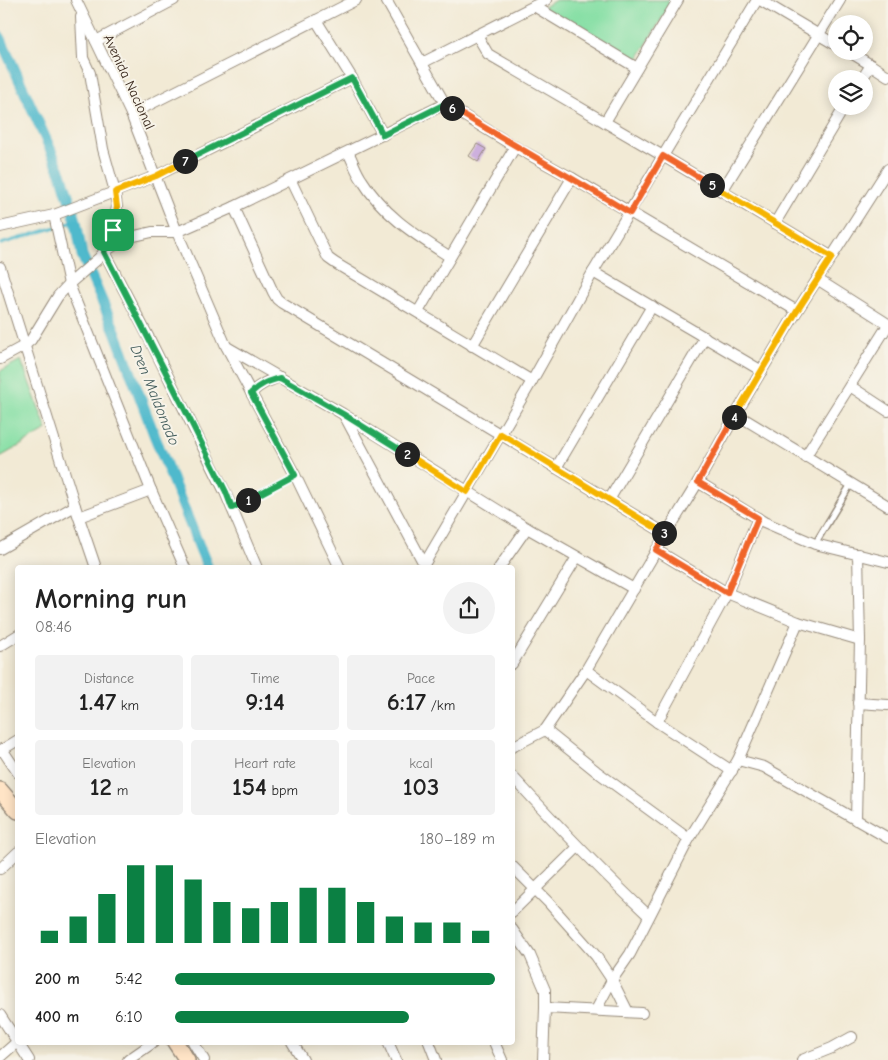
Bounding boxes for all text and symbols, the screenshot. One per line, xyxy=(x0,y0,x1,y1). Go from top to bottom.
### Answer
map controls xyxy=(828,15,873,115)
button: locate xyxy=(828,15,873,60)
street label: Avenida Nacional xyxy=(100,32,158,132)
button: layers xyxy=(828,70,873,115)
pin: 6 xyxy=(440,96,464,120)
text: 6 xyxy=(449,100,456,117)
pin: 7 xyxy=(172,148,198,174)
text: 7 xyxy=(182,153,189,170)
pin: 5 xyxy=(700,172,724,198)
text: 5 xyxy=(709,177,716,194)
pin xyxy=(92,209,134,251)
icon: arrive xyxy=(99,216,127,244)
water label: Dren Maldonado xyxy=(127,342,183,448)
pin: 4 xyxy=(722,404,746,430)
text: 4 xyxy=(731,409,738,426)
pin: 2 xyxy=(394,442,420,466)
text: 2 xyxy=(404,446,411,463)
pin: 1 xyxy=(236,488,260,512)
text: 1 xyxy=(246,492,251,509)
pin: 3 xyxy=(652,520,676,546)
text: 3 xyxy=(661,525,668,542)
button: share xyxy=(443,582,495,634)
text: Morning run xyxy=(35,583,187,615)
text: 08:46 xyxy=(35,618,72,636)
text: Distance xyxy=(84,670,134,687)
text: Time xyxy=(250,670,280,687)
text: Pace xyxy=(407,670,435,687)
text: 1.47 xyxy=(79,687,116,716)
text: 9:14 xyxy=(245,687,285,716)
text: 6:17 xyxy=(387,687,426,716)
text: km xyxy=(116,697,139,714)
text: /km xyxy=(426,697,455,714)
text: Elevation xyxy=(82,755,136,772)
text: Heart rate xyxy=(234,755,296,772)
text: kcal xyxy=(409,755,433,772)
text: 12 xyxy=(90,772,112,801)
text: 154 xyxy=(232,772,267,801)
text: 103 xyxy=(403,772,439,801)
text: m xyxy=(112,782,128,799)
text: bpm xyxy=(267,782,298,799)
text: Elevation xyxy=(35,830,96,848)
text: 180–189 m xyxy=(419,830,495,848)
text: 200 m xyxy=(35,970,80,988)
text: 5:42 xyxy=(115,970,143,988)
text: 400 m xyxy=(35,1008,79,1026)
text: 6:10 xyxy=(115,1008,143,1026)

